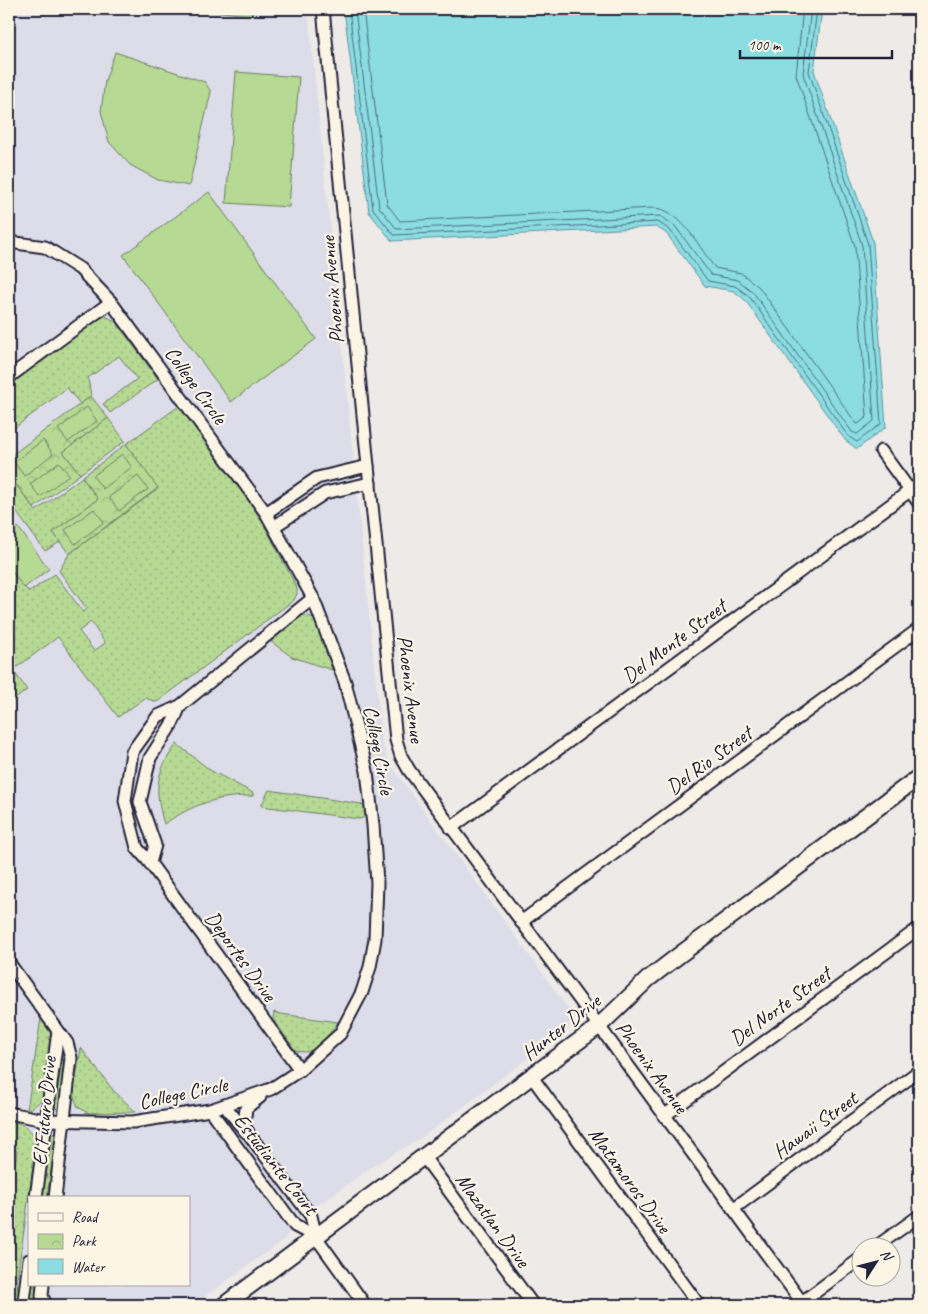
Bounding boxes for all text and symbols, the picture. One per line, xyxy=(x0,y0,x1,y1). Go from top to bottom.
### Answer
scale bar xyxy=(740,28,893,60)
text: 100 m xyxy=(748,36,782,55)
street label: Phoenix Avenue xyxy=(314,234,350,345)
street label: College Circle xyxy=(159,341,234,430)
street label: Del Monte Street xyxy=(617,592,734,689)
street label: Phoenix Avenue xyxy=(392,634,431,745)
street label: College Circle xyxy=(358,703,401,798)
street label: Del Rio Street xyxy=(661,718,759,800)
street label: Deportes Drive xyxy=(199,906,283,1007)
street label: Del Norte Street xyxy=(724,959,838,1051)
street label: Hunter Drive xyxy=(516,987,607,1066)
street label: Phoenix Avenue xyxy=(610,1016,695,1119)
street label: El Futuro Drive xyxy=(26,1054,62,1167)
street label: College Circle xyxy=(136,1071,231,1115)
street label: Hawaii Street xyxy=(768,1084,864,1164)
street label: Estudiante Court xyxy=(228,1108,325,1222)
street label: Matamoros Drive xyxy=(583,1122,678,1239)
street label: Mazatlan Drive xyxy=(450,1168,537,1273)
legend xyxy=(28,1196,190,1286)
text: Road xyxy=(72,1208,99,1227)
text: Park xyxy=(72,1232,97,1251)
north arrow xyxy=(850,1236,900,1286)
text: N xyxy=(877,1246,897,1265)
text: Water xyxy=(72,1258,106,1277)

